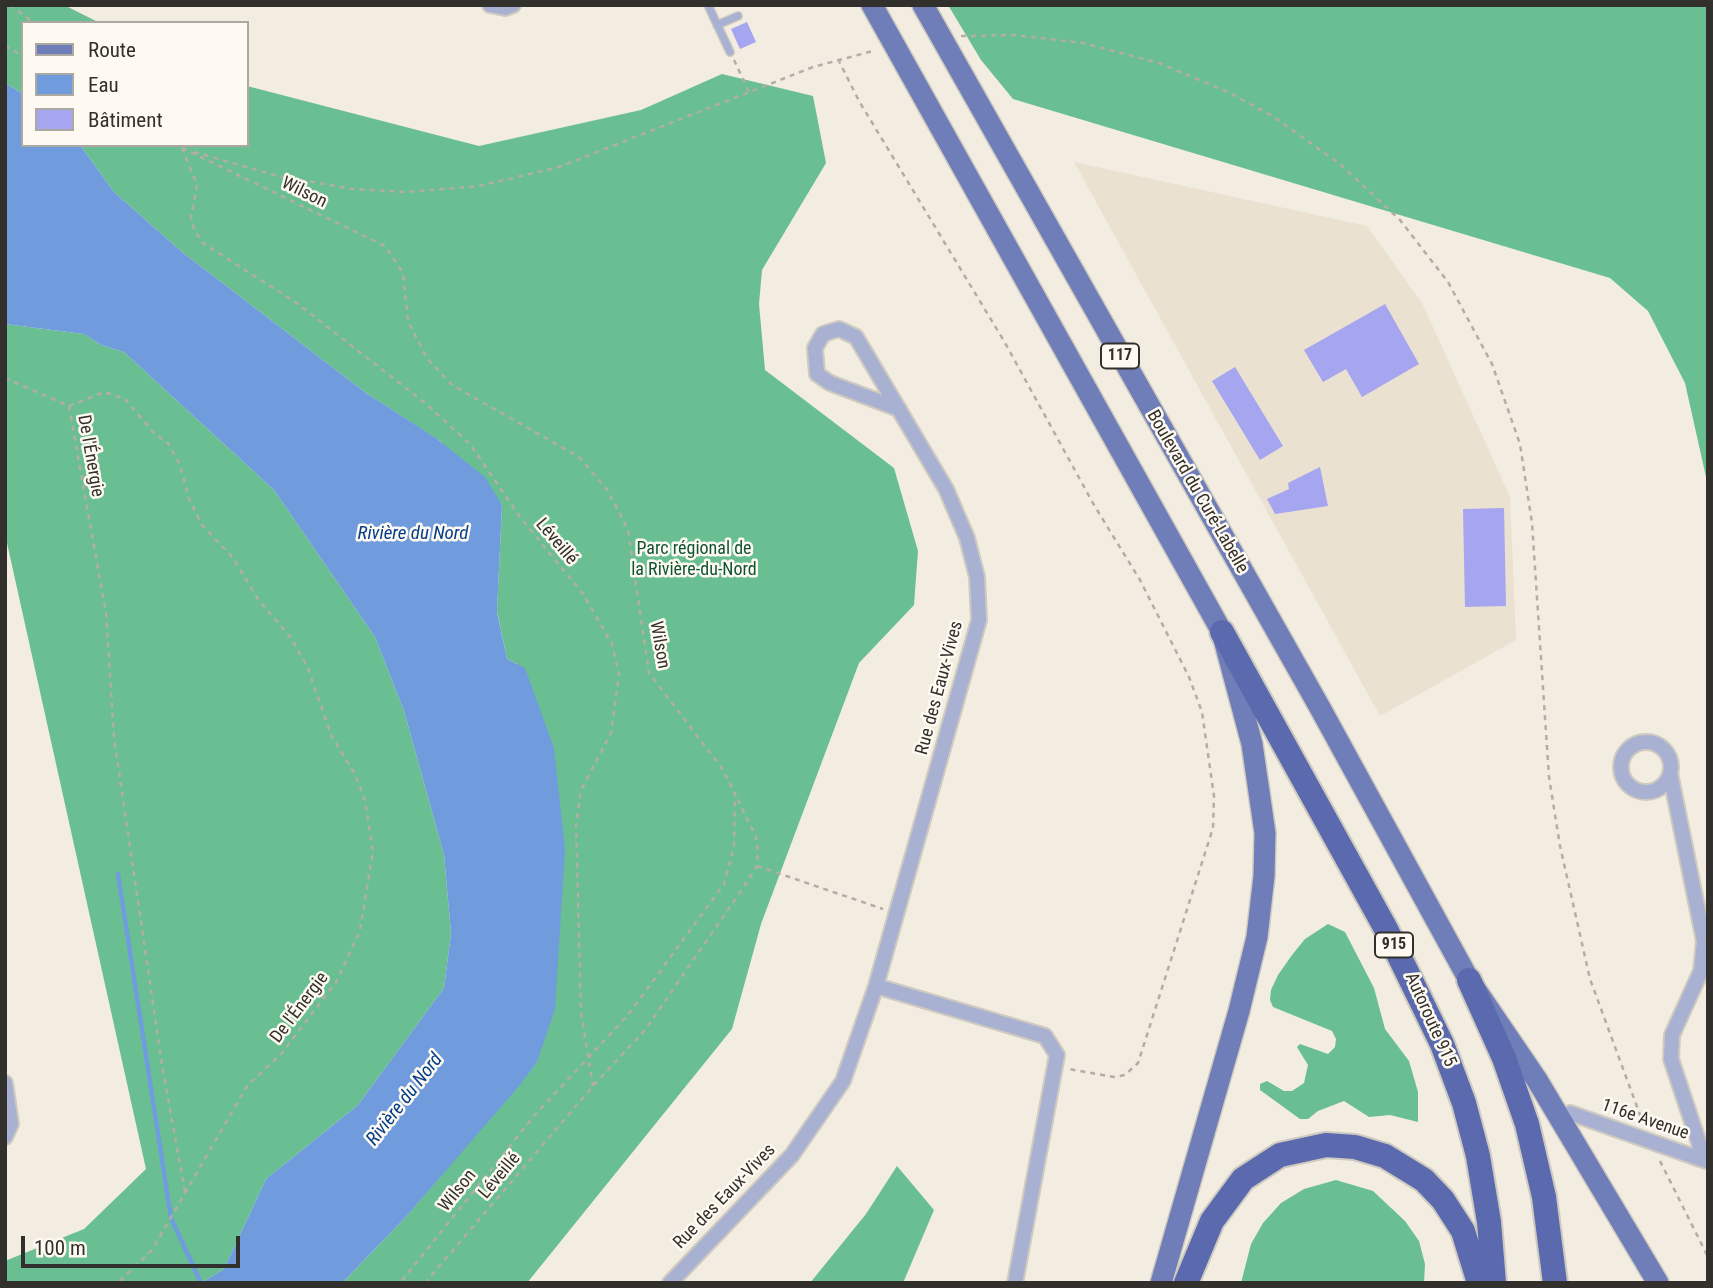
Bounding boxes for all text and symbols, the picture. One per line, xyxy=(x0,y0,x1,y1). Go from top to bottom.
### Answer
legend xyxy=(21,21,248,147)
text: Route xyxy=(88,38,136,62)
text: Eau xyxy=(88,73,119,97)
text: Bâtiment xyxy=(88,108,163,132)
street label: Wilson xyxy=(278,173,330,213)
road number: 117 xyxy=(1101,344,1139,368)
street label: Boulevard du Curé-Labelle xyxy=(1141,407,1253,577)
street label: De l'Énergie xyxy=(72,413,108,499)
street label: Léveillé xyxy=(530,514,582,570)
water label: Rivière du Nord xyxy=(358,523,468,545)
park label: Parc régional de la Rivière-du-Nord xyxy=(631,538,757,580)
street label: Rue des Eaux-Vives xyxy=(912,619,968,757)
street label: Wilson xyxy=(644,620,674,670)
road number: 915 xyxy=(1375,932,1413,958)
street label: De l'Énergie xyxy=(266,968,334,1048)
street label: Autoroute 915 xyxy=(1400,970,1460,1070)
water label: Rivière du Nord xyxy=(362,1049,448,1151)
street label: 116e Avenue xyxy=(1598,1095,1692,1145)
street label: Rue des Eaux-Vives xyxy=(669,1140,781,1254)
street label: Léveillé xyxy=(474,1148,526,1204)
street label: Wilson xyxy=(435,1166,481,1216)
scale bar xyxy=(24,1222,243,1266)
text: 100 m xyxy=(34,1236,86,1260)

